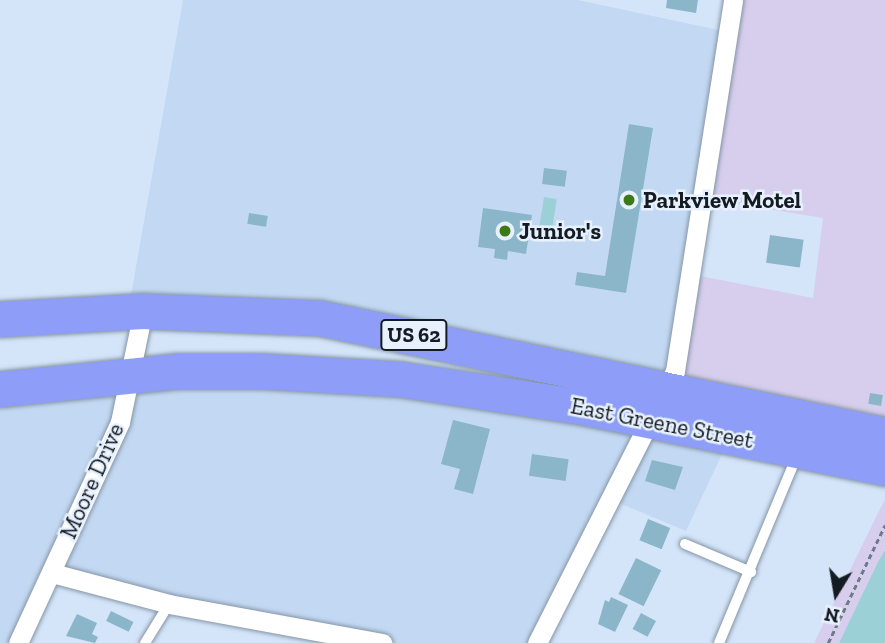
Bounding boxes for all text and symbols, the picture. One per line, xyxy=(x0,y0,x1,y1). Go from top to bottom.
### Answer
place label: Parkview Motel xyxy=(643,186,802,214)
marker: Parkview Motel xyxy=(621,192,637,208)
place label: Junior's xyxy=(519,217,601,245)
marker: Junior's xyxy=(497,223,513,239)
road number: US 62 xyxy=(379,318,449,352)
street label: East Greene Street xyxy=(568,392,756,454)
street label: Moore Drive xyxy=(54,419,130,543)
north arrow xyxy=(801,559,871,629)
text: N xyxy=(823,602,841,628)

